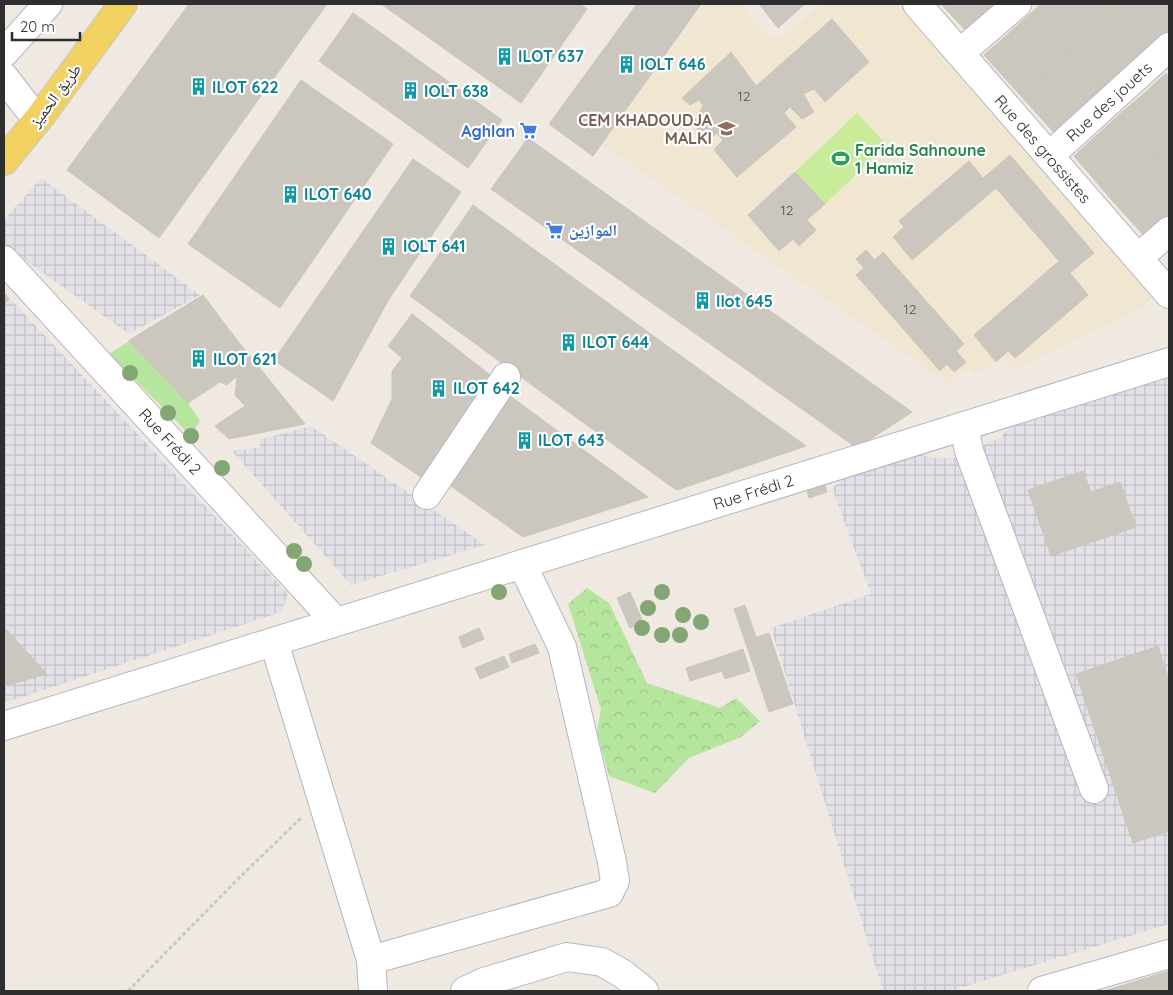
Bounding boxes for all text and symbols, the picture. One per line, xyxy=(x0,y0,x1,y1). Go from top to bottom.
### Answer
scale bar xyxy=(12,10,80,42)
text: 20 m xyxy=(20,17,55,36)
building icon: ILOT 637 xyxy=(494,46,514,66)
place label: ILOT 637 xyxy=(518,46,584,66)
building icon: IOLT 646 xyxy=(616,54,636,74)
place label: IOLT 646 xyxy=(640,54,706,74)
street label: Rue des jouets xyxy=(1062,57,1156,146)
street label: طريق الحميز xyxy=(24,59,86,132)
building icon: ILOT 622 xyxy=(188,77,208,97)
place label: ILOT 622 xyxy=(212,77,279,97)
building icon: IOLT 638 xyxy=(400,81,420,101)
place label: IOLT 638 xyxy=(424,81,489,101)
house number: 12 xyxy=(738,87,751,105)
street label: Rue des grossistes xyxy=(990,91,1095,207)
place label: CEM KHADOUDJA MALKI xyxy=(578,110,713,148)
school or university icon: CEM KHADOUDJA MALKI xyxy=(716,119,736,139)
place label: Aghlan xyxy=(461,121,515,141)
supermarket icon: Aghlan xyxy=(519,121,539,141)
place label: Farida Sahnoune 1 Hamiz xyxy=(855,140,986,178)
sports icon: Farida Sahnoune 1 Hamiz xyxy=(831,149,851,169)
building icon: ILOT 640 xyxy=(280,184,300,204)
place label: ILOT 640 xyxy=(304,184,372,204)
house number: 12 xyxy=(781,201,794,219)
supermarket icon: الموازين xyxy=(545,220,565,240)
place label: الموازين xyxy=(569,220,617,240)
building icon: IOLT 641 xyxy=(379,236,399,256)
place label: IOLT 641 xyxy=(403,236,465,256)
building icon: Ilot 645 xyxy=(692,291,712,311)
place label: Ilot 645 xyxy=(716,291,773,311)
house number: 12 xyxy=(904,300,917,318)
building icon: ILOT 644 xyxy=(558,332,578,352)
place label: ILOT 644 xyxy=(582,332,650,352)
building icon: ILOT 621 xyxy=(189,349,209,369)
place label: ILOT 621 xyxy=(213,349,277,369)
building icon: ILOT 642 xyxy=(429,378,449,398)
place label: ILOT 642 xyxy=(453,378,520,398)
street label: Rue Frédi 2 xyxy=(135,404,206,479)
building icon: ILOT 643 xyxy=(514,430,534,450)
place label: ILOT 643 xyxy=(538,430,604,450)
street label: Rue Frédi 2 xyxy=(711,470,796,514)

